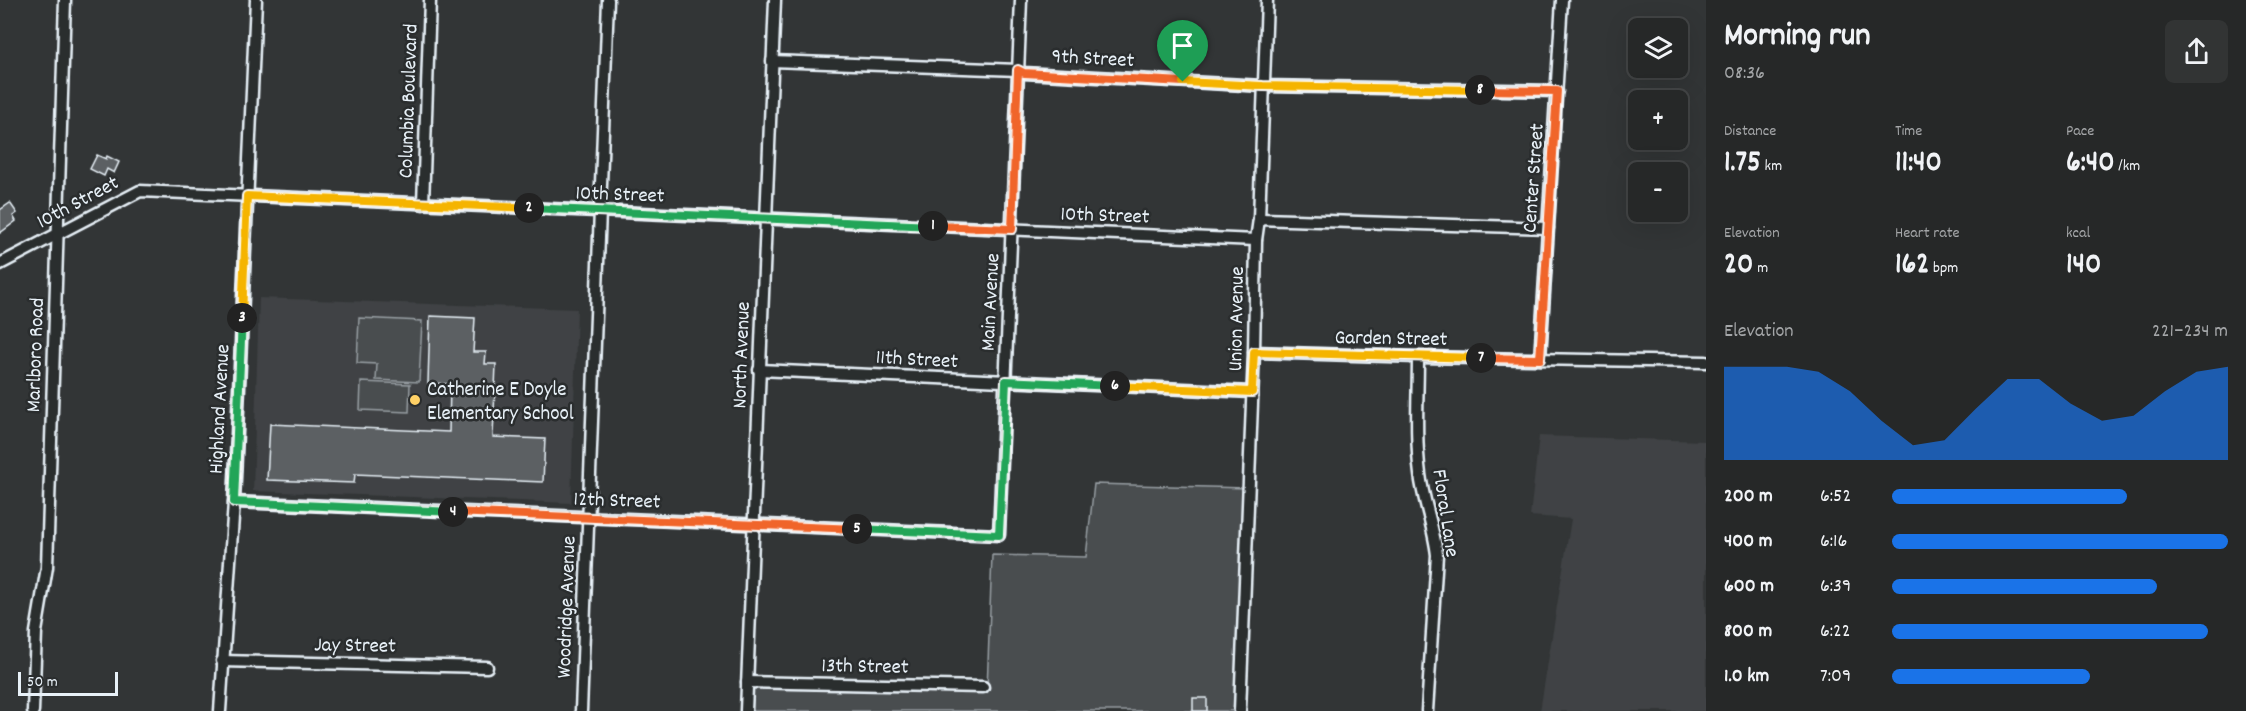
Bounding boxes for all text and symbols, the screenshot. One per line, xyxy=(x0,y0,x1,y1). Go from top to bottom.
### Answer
text: Morning run xyxy=(1724,14,1871,61)
map controls xyxy=(1628,18,1688,222)
button: layers xyxy=(1628,18,1688,78)
pin xyxy=(1157,20,1208,82)
button: share xyxy=(2165,20,2228,83)
street label: Columbia Boulevard xyxy=(392,23,428,179)
icon: arrive xyxy=(1166,29,1199,62)
street label: 9th Street xyxy=(1051,43,1135,77)
text: 08:36 xyxy=(1724,60,1765,88)
pin: 8 xyxy=(1465,75,1495,105)
text: 8 xyxy=(1477,78,1483,101)
button: + xyxy=(1628,90,1688,150)
text: Distance xyxy=(1724,120,1776,143)
text: Time xyxy=(1895,120,1922,143)
text: Pace xyxy=(2066,120,2094,143)
street label: Center Street xyxy=(1516,122,1554,234)
text: 1.75 xyxy=(1724,143,1761,186)
text: 11:40 xyxy=(1895,143,1942,186)
text: 6:40 xyxy=(2066,143,2114,186)
text: km xyxy=(1761,155,1782,178)
text: /km xyxy=(2114,155,2140,178)
button: − xyxy=(1628,162,1688,222)
street label: 10th Street xyxy=(32,169,125,238)
street label: 10th Street xyxy=(575,179,665,213)
pin: 2 xyxy=(514,193,544,223)
text: 2 xyxy=(526,196,533,219)
street label: 10th Street xyxy=(1060,200,1150,234)
pin: 1 xyxy=(918,211,948,241)
text: 1 xyxy=(931,214,935,237)
text: Elevation xyxy=(1724,222,1780,245)
text: Heart rate xyxy=(1895,222,1960,245)
text: kcal xyxy=(2066,222,2090,245)
text: 20 xyxy=(1724,245,1753,288)
text: 162 xyxy=(1895,245,1929,288)
text: 140 xyxy=(2066,245,2101,288)
street label: Main Avenue xyxy=(974,252,1010,352)
text: m xyxy=(1753,257,1768,280)
text: bpm xyxy=(1929,257,1958,280)
street label: Union Avenue xyxy=(1222,266,1254,372)
street label: Marlboro Road xyxy=(20,297,54,413)
street label: North Avenue xyxy=(726,301,760,409)
pin: 3 xyxy=(227,303,257,333)
text: 3 xyxy=(238,306,246,329)
text: Elevation xyxy=(1724,318,1794,346)
text: 221–234 m xyxy=(2152,318,2228,346)
street label: Garden Street xyxy=(1334,324,1448,356)
street label: Highland Avenue xyxy=(203,343,239,475)
pin: 7 xyxy=(1466,343,1496,373)
street label: 11th Street xyxy=(875,344,959,378)
text: 7 xyxy=(1478,346,1484,369)
pin: 6 xyxy=(1100,371,1130,401)
text: 6 xyxy=(1111,374,1119,397)
place label: Catherine E Doyle Elementary School xyxy=(427,376,574,430)
marker: Catherine E Doyle Elementary School xyxy=(408,393,422,407)
street label: Floral Lane xyxy=(1422,467,1466,560)
text: 200 m xyxy=(1724,483,1773,511)
text: 6:52 xyxy=(1820,483,1851,511)
street label: 12th Street xyxy=(573,485,661,519)
pin: 4 xyxy=(438,497,468,527)
text: 4 xyxy=(450,500,456,523)
pin: 5 xyxy=(842,514,872,544)
text: 5 xyxy=(853,517,861,540)
text: 400 m xyxy=(1724,528,1772,556)
text: 6:16 xyxy=(1820,528,1847,556)
street label: Woodridge Avenue xyxy=(551,535,585,679)
text: 600 m xyxy=(1724,573,1774,601)
text: 6:39 xyxy=(1820,573,1851,601)
text: 800 m xyxy=(1724,618,1772,646)
text: 6:22 xyxy=(1820,618,1851,646)
street label: Jay Street xyxy=(314,631,396,663)
street label: 13th Street xyxy=(821,652,909,684)
text: 1.0 km xyxy=(1724,663,1769,691)
text: 7:09 xyxy=(1820,663,1851,691)
scale bar xyxy=(18,669,118,696)
text: 50 m xyxy=(27,671,58,694)

